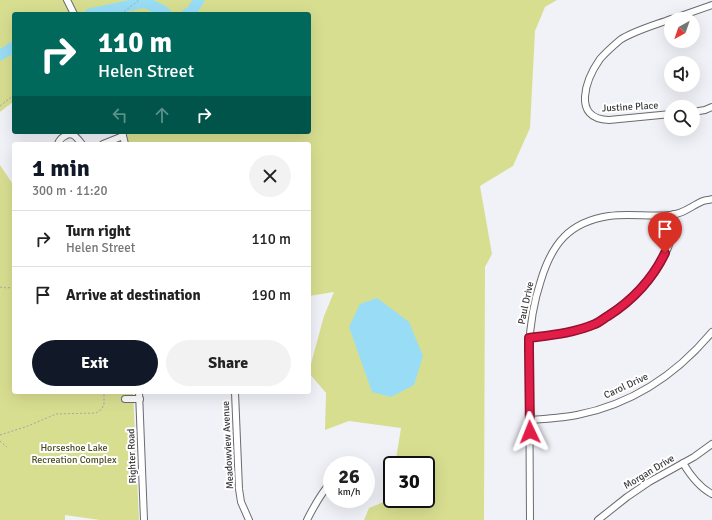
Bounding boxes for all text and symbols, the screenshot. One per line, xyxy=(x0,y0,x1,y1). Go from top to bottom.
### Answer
north arrow xyxy=(664,12,700,48)
map controls xyxy=(664,12,700,136)
text: 110 m xyxy=(98,26,172,60)
icon: right xyxy=(32,28,84,80)
button: sound xyxy=(664,56,700,92)
text: Helen Street xyxy=(98,60,194,82)
street label: Justine Place xyxy=(601,100,659,114)
button: search xyxy=(664,100,700,136)
icon: left xyxy=(109,104,131,126)
icon: ahead xyxy=(151,104,173,126)
icon: right xyxy=(193,104,215,126)
text: 1 min xyxy=(32,153,90,183)
button: close xyxy=(249,155,291,197)
text: 300 m · 11:20 xyxy=(32,183,108,199)
pin xyxy=(648,212,682,253)
icon: arrive xyxy=(654,218,676,240)
text: Turn right xyxy=(66,222,131,240)
icon: right xyxy=(32,228,54,250)
text: 110 m xyxy=(251,230,291,248)
text: Helen Street xyxy=(66,240,135,256)
street label: Paul Drive xyxy=(516,280,536,326)
icon: arrive xyxy=(32,284,54,306)
text: Arrive at destination xyxy=(66,286,201,304)
text: 190 m xyxy=(251,286,291,304)
button: Exit xyxy=(32,340,158,386)
button: Share xyxy=(166,340,291,386)
street label: Carol Drive xyxy=(602,371,650,401)
street label: Meadowview Avenue xyxy=(220,401,236,489)
position arrow xyxy=(509,411,551,453)
street label: Righter Road xyxy=(125,428,139,484)
park label: Horseshoe Lake Recreation Complex xyxy=(31,442,117,466)
street label: Morgan Drive xyxy=(621,452,677,492)
speed limit sign: 30 xyxy=(383,456,435,508)
text: 26 xyxy=(338,464,360,489)
text: km/h xyxy=(338,486,360,498)

